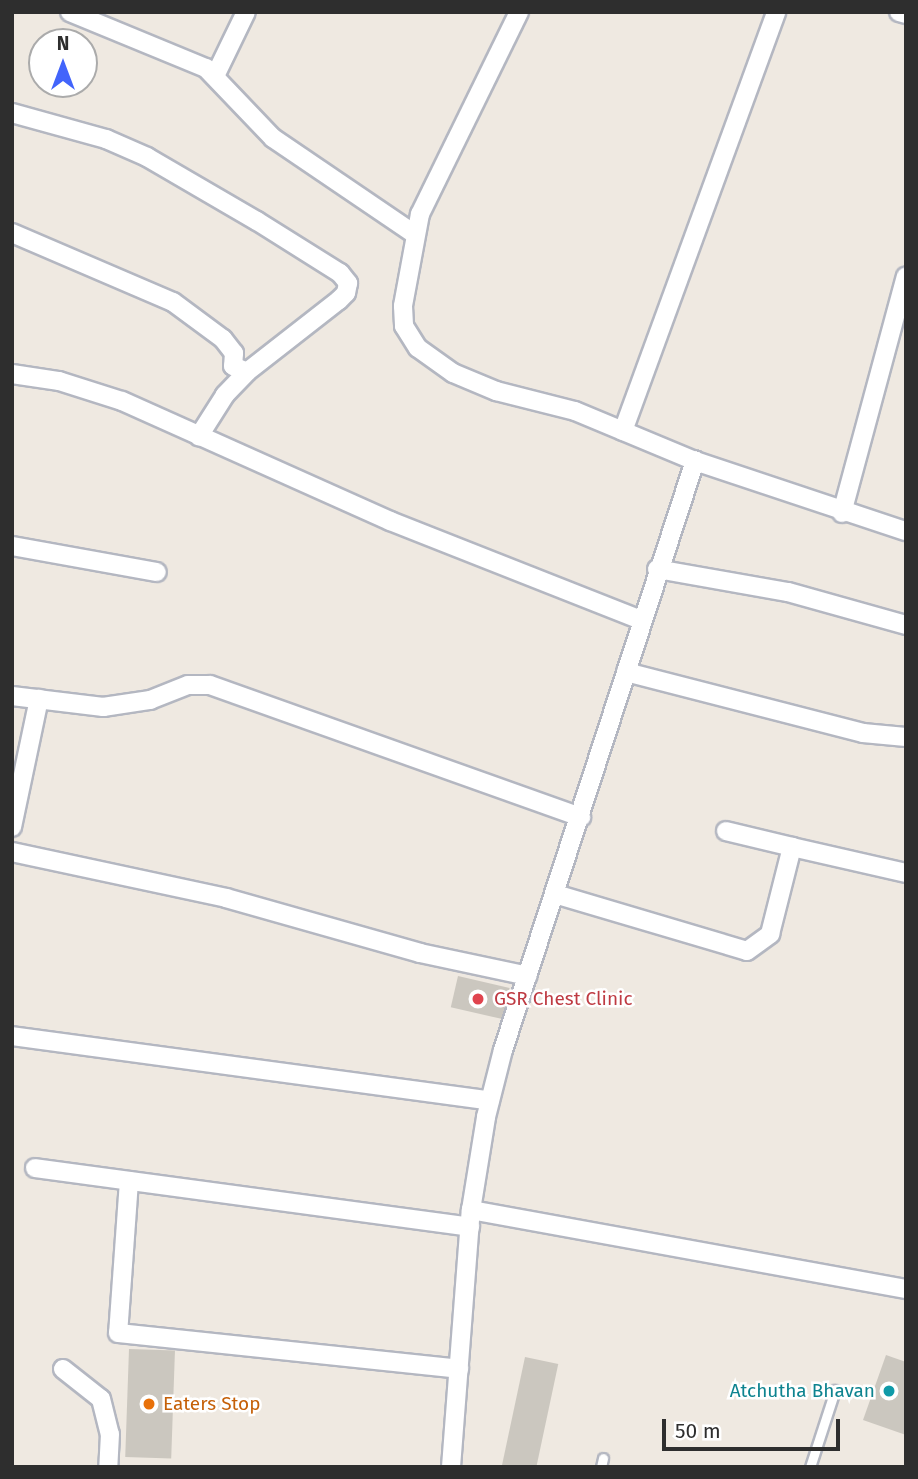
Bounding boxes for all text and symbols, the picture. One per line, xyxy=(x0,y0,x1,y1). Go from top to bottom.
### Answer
north arrow xyxy=(28,28,98,98)
text: N xyxy=(57,32,69,55)
place label: GSR Chest Clinic xyxy=(494,988,633,1010)
marker: GSR Chest Clinic xyxy=(468,989,488,1009)
place label: Atchutha Bhavan xyxy=(730,1380,875,1402)
marker: Atchutha Bhavan xyxy=(881,1383,897,1399)
place label: Eaters Stop xyxy=(163,1393,260,1415)
marker: Eaters Stop xyxy=(141,1396,157,1412)
scale bar xyxy=(666,1406,844,1450)
text: 50 m xyxy=(675,1418,721,1444)

